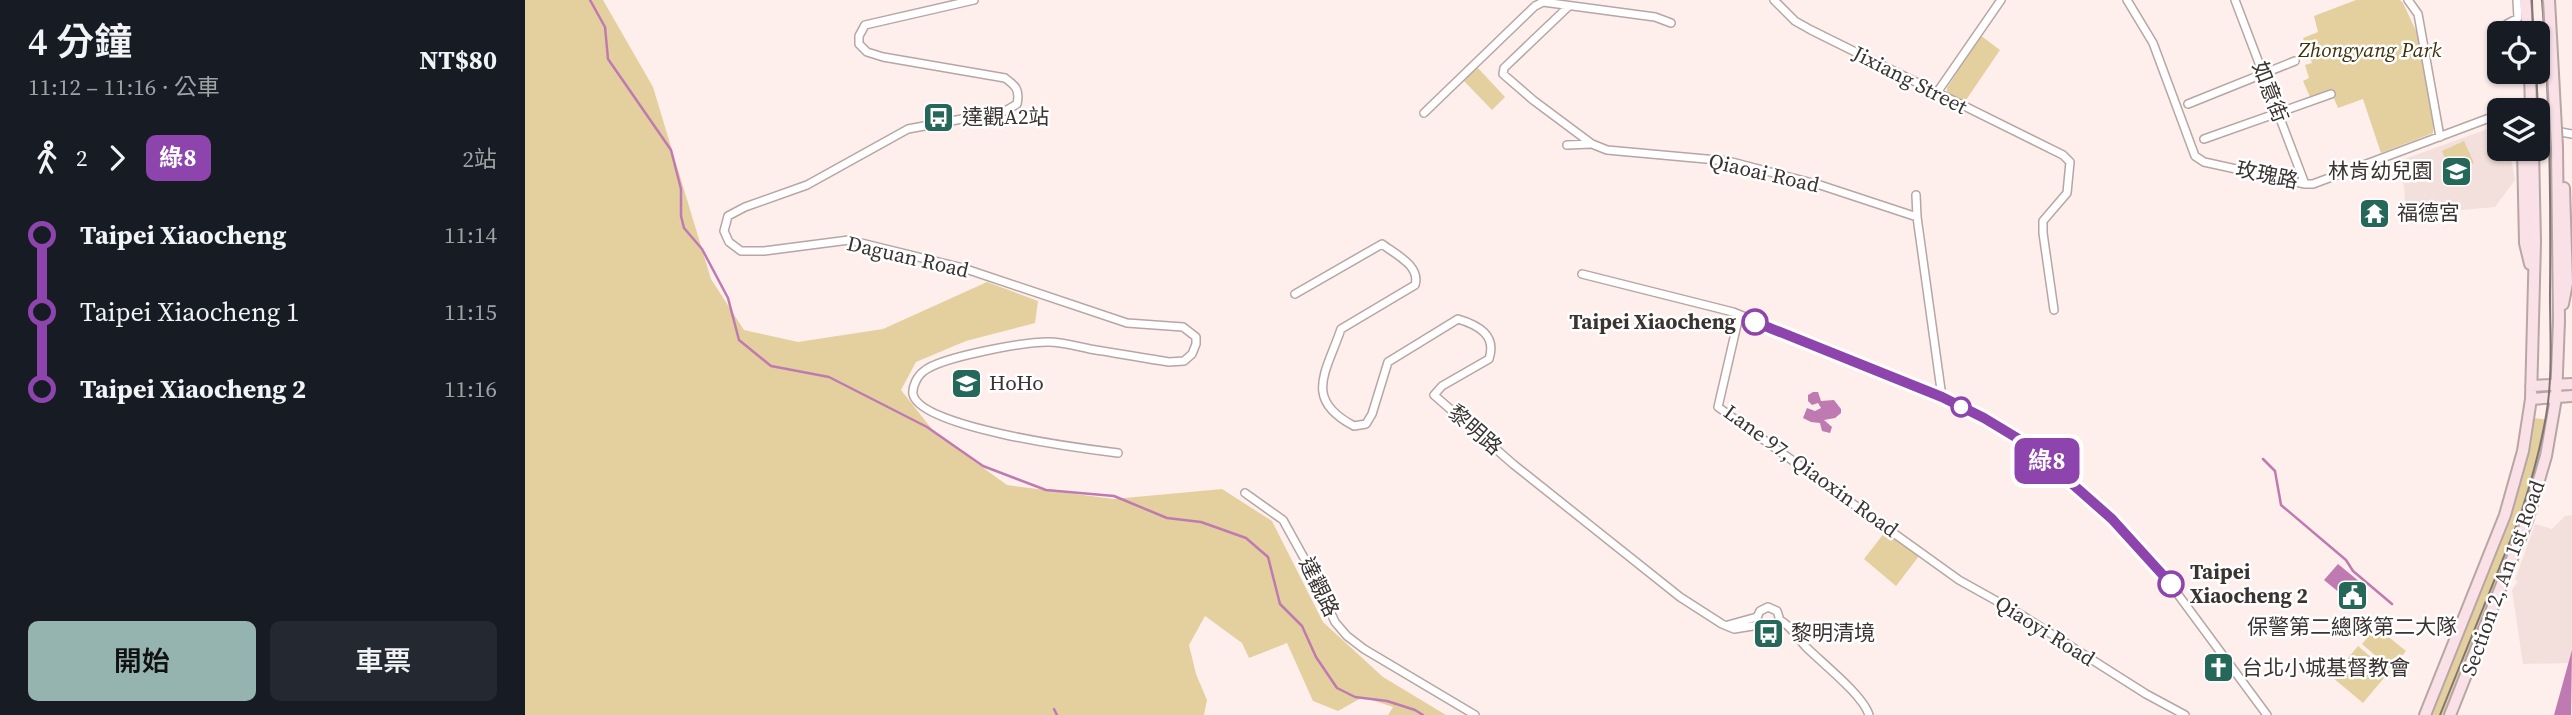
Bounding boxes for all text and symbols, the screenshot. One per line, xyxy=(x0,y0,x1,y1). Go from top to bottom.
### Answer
text: 4 分鐘 xyxy=(28,16,132,68)
map controls xyxy=(2487,21,2550,161)
button: locate xyxy=(2487,21,2550,84)
park label: Zhongyang Park xyxy=(2297,35,2442,64)
street label: Jixiang Street xyxy=(1847,38,1972,121)
text: NT$80 xyxy=(419,42,497,78)
street label: 如意街 xyxy=(2246,57,2295,126)
text: 11:12 – 11:16 · 公車 xyxy=(28,71,220,103)
button: layers xyxy=(2487,98,2550,161)
bus stop icon: 達觀A2站 xyxy=(922,100,956,134)
place label: 達觀A2站 xyxy=(962,102,1049,131)
icon: walk xyxy=(28,139,66,177)
icon: forward xyxy=(98,139,136,177)
text: 綠8 xyxy=(160,141,197,174)
text: 2 xyxy=(76,142,88,174)
text: 2站 xyxy=(463,143,497,175)
street label: Qiaoai Road xyxy=(1706,146,1822,199)
street label: 玫瑰路 xyxy=(2233,154,2301,195)
school or university icon: 林肯幼兒園 xyxy=(2439,154,2473,188)
place label: 林肯幼兒園 xyxy=(2328,156,2433,185)
temple icon: 福德宮 xyxy=(2357,196,2391,230)
place label: 福德宮 xyxy=(2397,198,2460,227)
text: Taipei Xiaocheng xyxy=(80,217,286,253)
text: 11:14 xyxy=(444,219,497,251)
street label: Daguan Road xyxy=(844,228,972,285)
text: Taipei Xiaocheng 1 xyxy=(80,294,299,330)
text: 11:15 xyxy=(444,296,497,328)
place label: Taipei Xiaocheng xyxy=(1569,307,1737,336)
marker: Taipei Xiaocheng xyxy=(1742,309,1768,335)
school or university icon: HoHo xyxy=(949,366,983,400)
place label: HoHo xyxy=(989,368,1044,397)
text: Taipei Xiaocheng 2 xyxy=(80,371,306,407)
text: 11:16 xyxy=(444,373,497,405)
street label: Lane 97, Qiaoxin Road xyxy=(1718,397,1904,544)
unlabelled marker xyxy=(1951,397,1971,417)
street label: 黎明路 xyxy=(1442,398,1509,461)
line badge: 綠8 xyxy=(2015,438,2079,484)
text: 綠8 xyxy=(2028,444,2066,477)
street label: Section 2, An 1st Road xyxy=(2454,476,2551,680)
street label: 達觀路 xyxy=(1293,552,1346,621)
place label: Taipei Xiaocheng 2 xyxy=(2190,557,2308,610)
marker: Taipei Xiaocheng 2 xyxy=(2158,571,2184,597)
public building icon: 保警第二總隊第二大隊 xyxy=(2335,578,2369,612)
street label: Qiaoyi Road xyxy=(1990,588,2101,673)
place label: 保警第二總隊第二大隊 xyxy=(2247,612,2457,641)
bus stop icon: 黎明清境 xyxy=(1751,616,1785,650)
place label: 黎明清境 xyxy=(1791,618,1875,647)
button: 開始 xyxy=(28,621,256,701)
button: 車票 xyxy=(270,621,497,701)
church icon: 台北小城基督教會 xyxy=(2202,651,2236,685)
place label: 台北小城基督教會 xyxy=(2242,653,2410,682)

